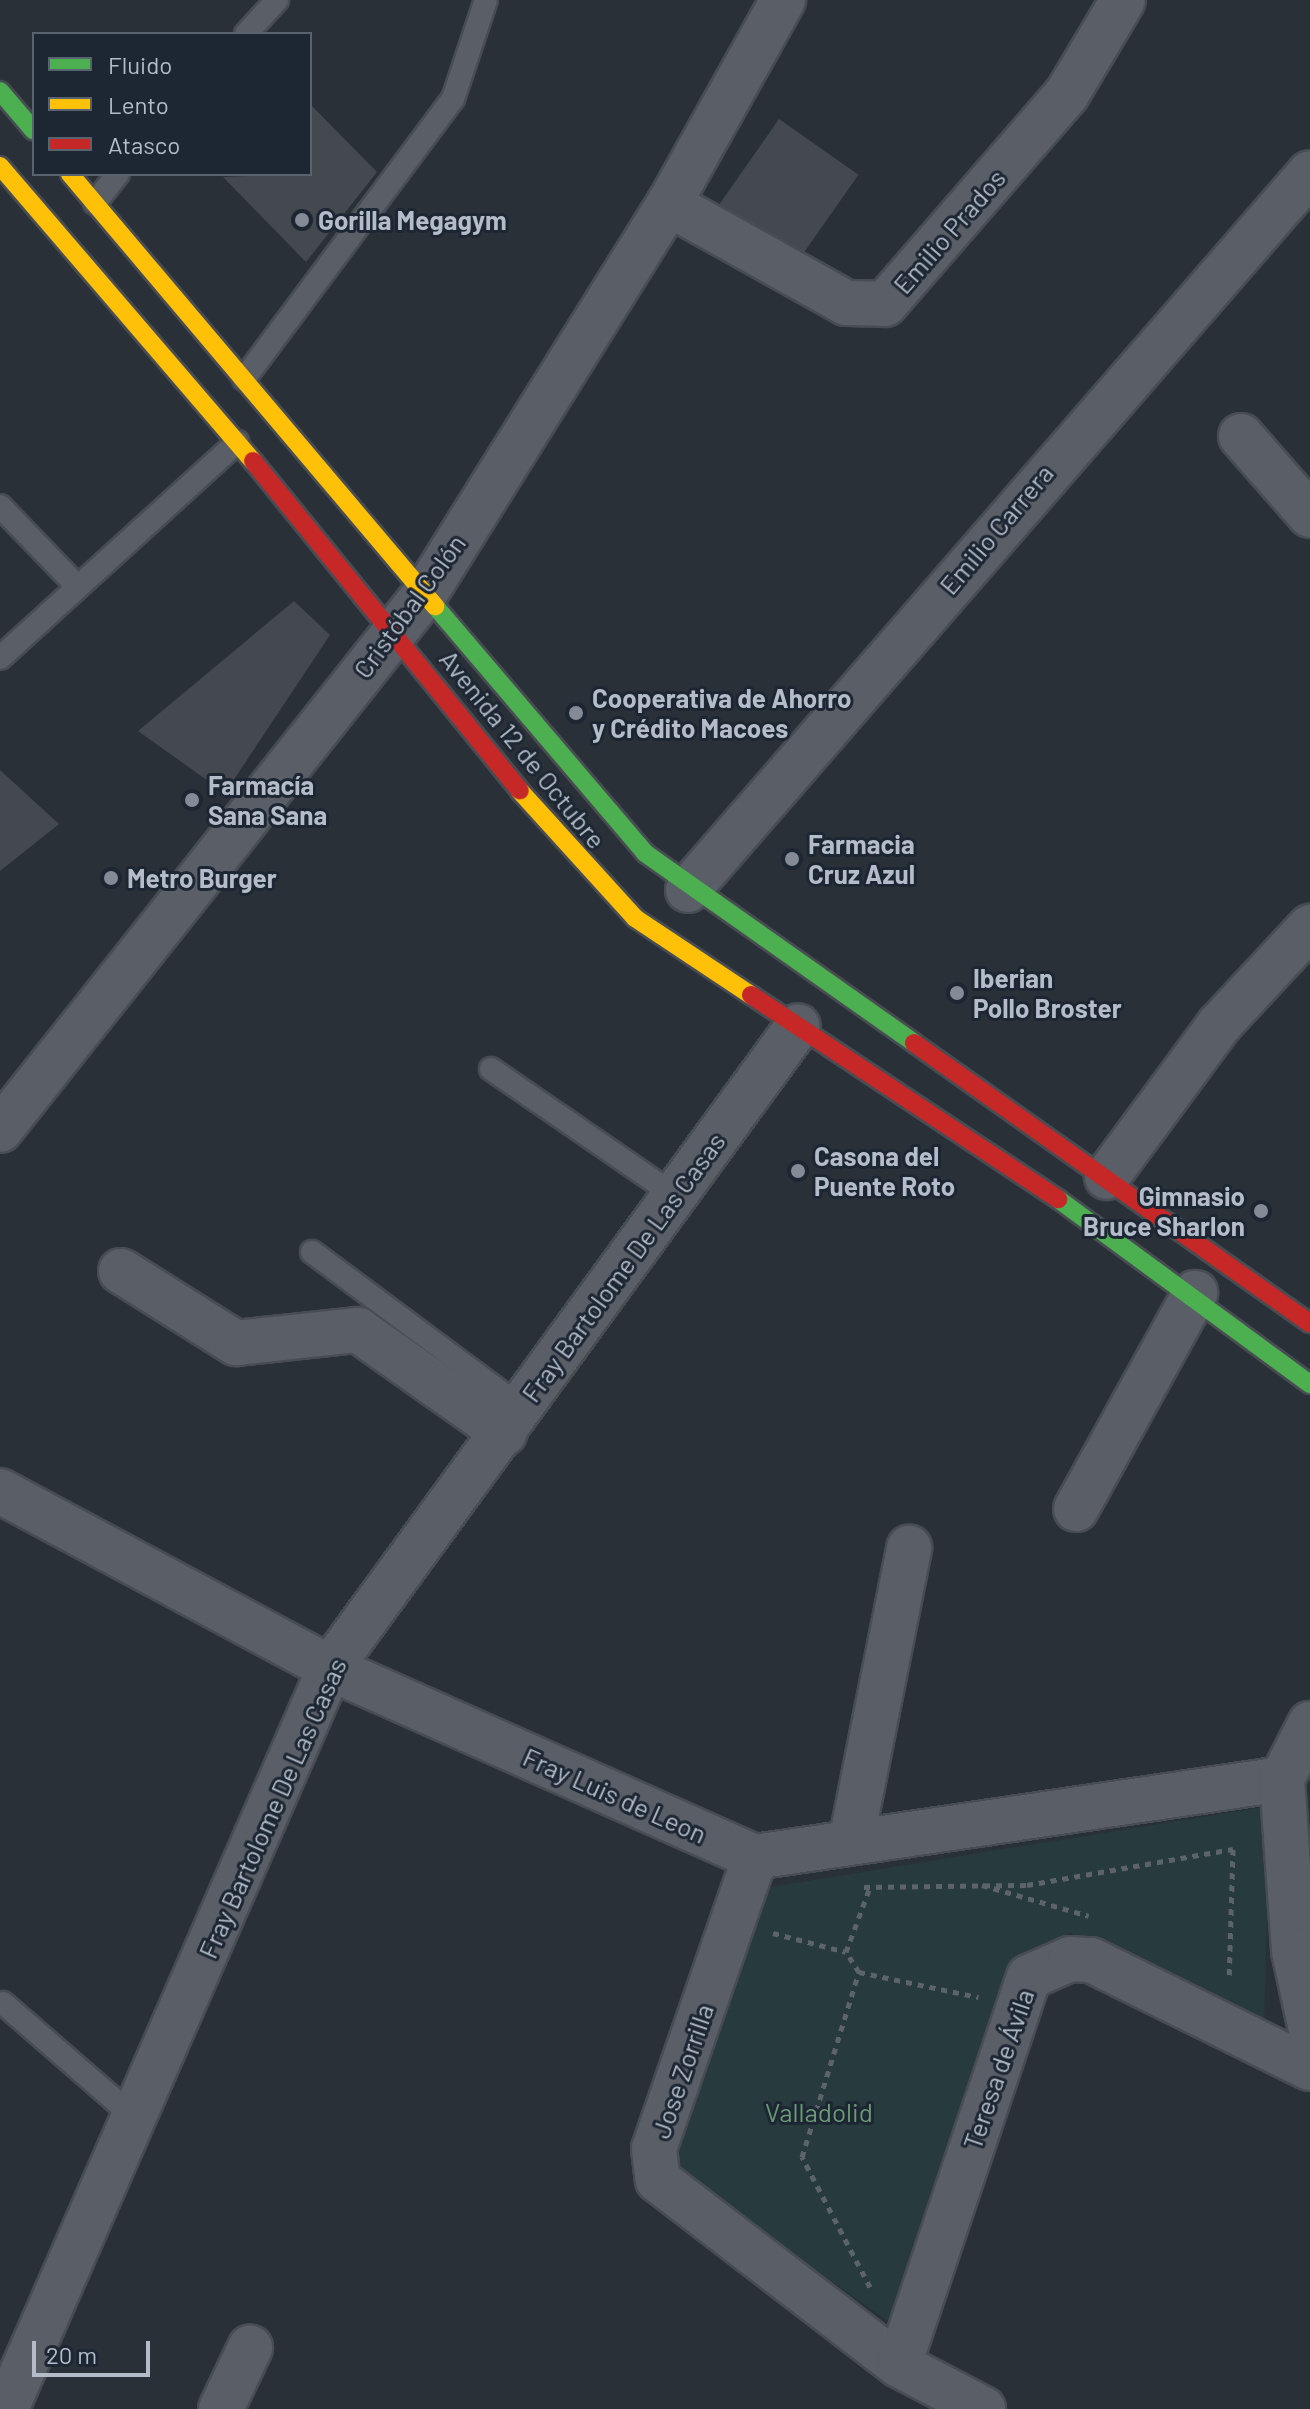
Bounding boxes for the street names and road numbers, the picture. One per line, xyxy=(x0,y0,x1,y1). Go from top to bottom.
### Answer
street label: Emilio Prados xyxy=(886,162,1012,300)
street label: Emilio Carrera xyxy=(933,458,1059,600)
street label: Cristóbal Colón xyxy=(346,528,472,684)
street label: Avenida 12 de Octubre xyxy=(433,644,613,854)
street label: Fray Bartolome De Las Casas xyxy=(515,1126,731,1408)
street label: Fray Bartolome De Las Casas xyxy=(192,1653,352,1963)
street label: Fray Luis de Leon xyxy=(519,1741,711,1849)
street label: Teresa de Ávila xyxy=(956,1985,1040,2153)
street label: Jose Zorrilla xyxy=(644,2000,720,2142)

